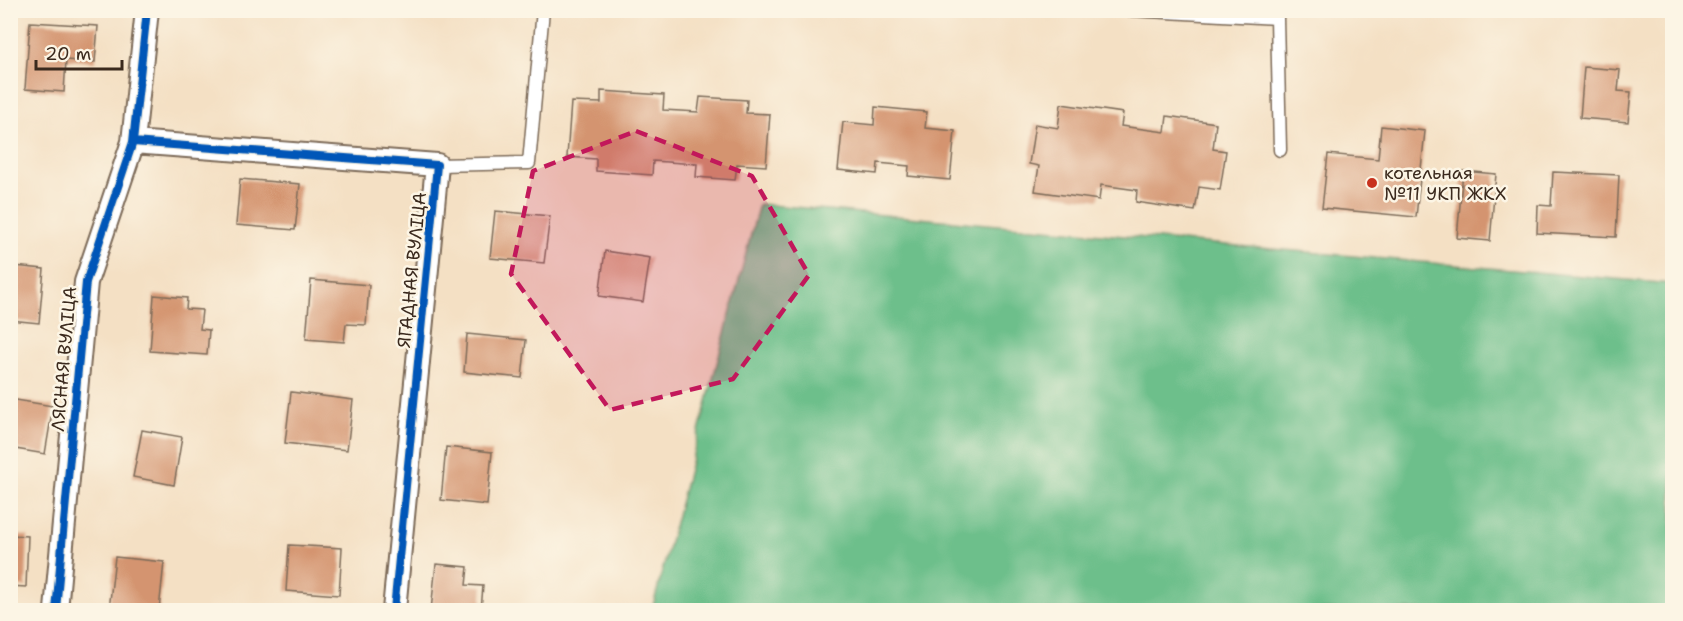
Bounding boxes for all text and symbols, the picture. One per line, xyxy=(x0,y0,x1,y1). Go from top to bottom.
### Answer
scale bar xyxy=(36,33,122,71)
text: 20 m xyxy=(45,42,91,66)
place label: котельная №11 УКП ЖКХ xyxy=(1384,161,1507,206)
marker: котельная №11 УКП ЖКХ xyxy=(1365,176,1379,190)
street label: ЯГАДНАЯ ВУЛІЦА xyxy=(392,191,432,349)
street label: ЛЯСНАЯ ВУЛІЦА xyxy=(46,285,82,433)

